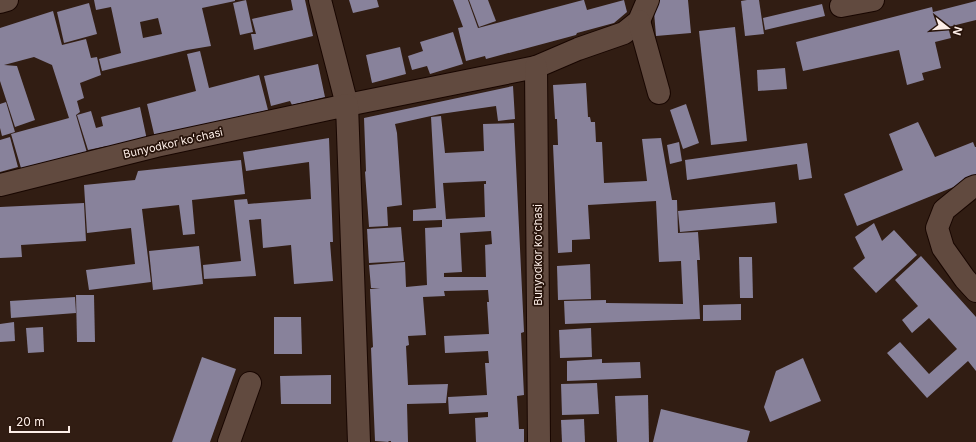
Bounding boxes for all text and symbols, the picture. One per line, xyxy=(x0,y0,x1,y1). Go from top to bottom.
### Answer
north arrow xyxy=(928,8,968,48)
text: N xyxy=(950,25,965,37)
street label: Bunyodkor koʻchasi xyxy=(122,125,224,161)
street label: Bunyodkor koʻchasi xyxy=(531,204,545,306)
scale bar xyxy=(10,408,69,434)
text: 20 m xyxy=(16,414,45,429)

